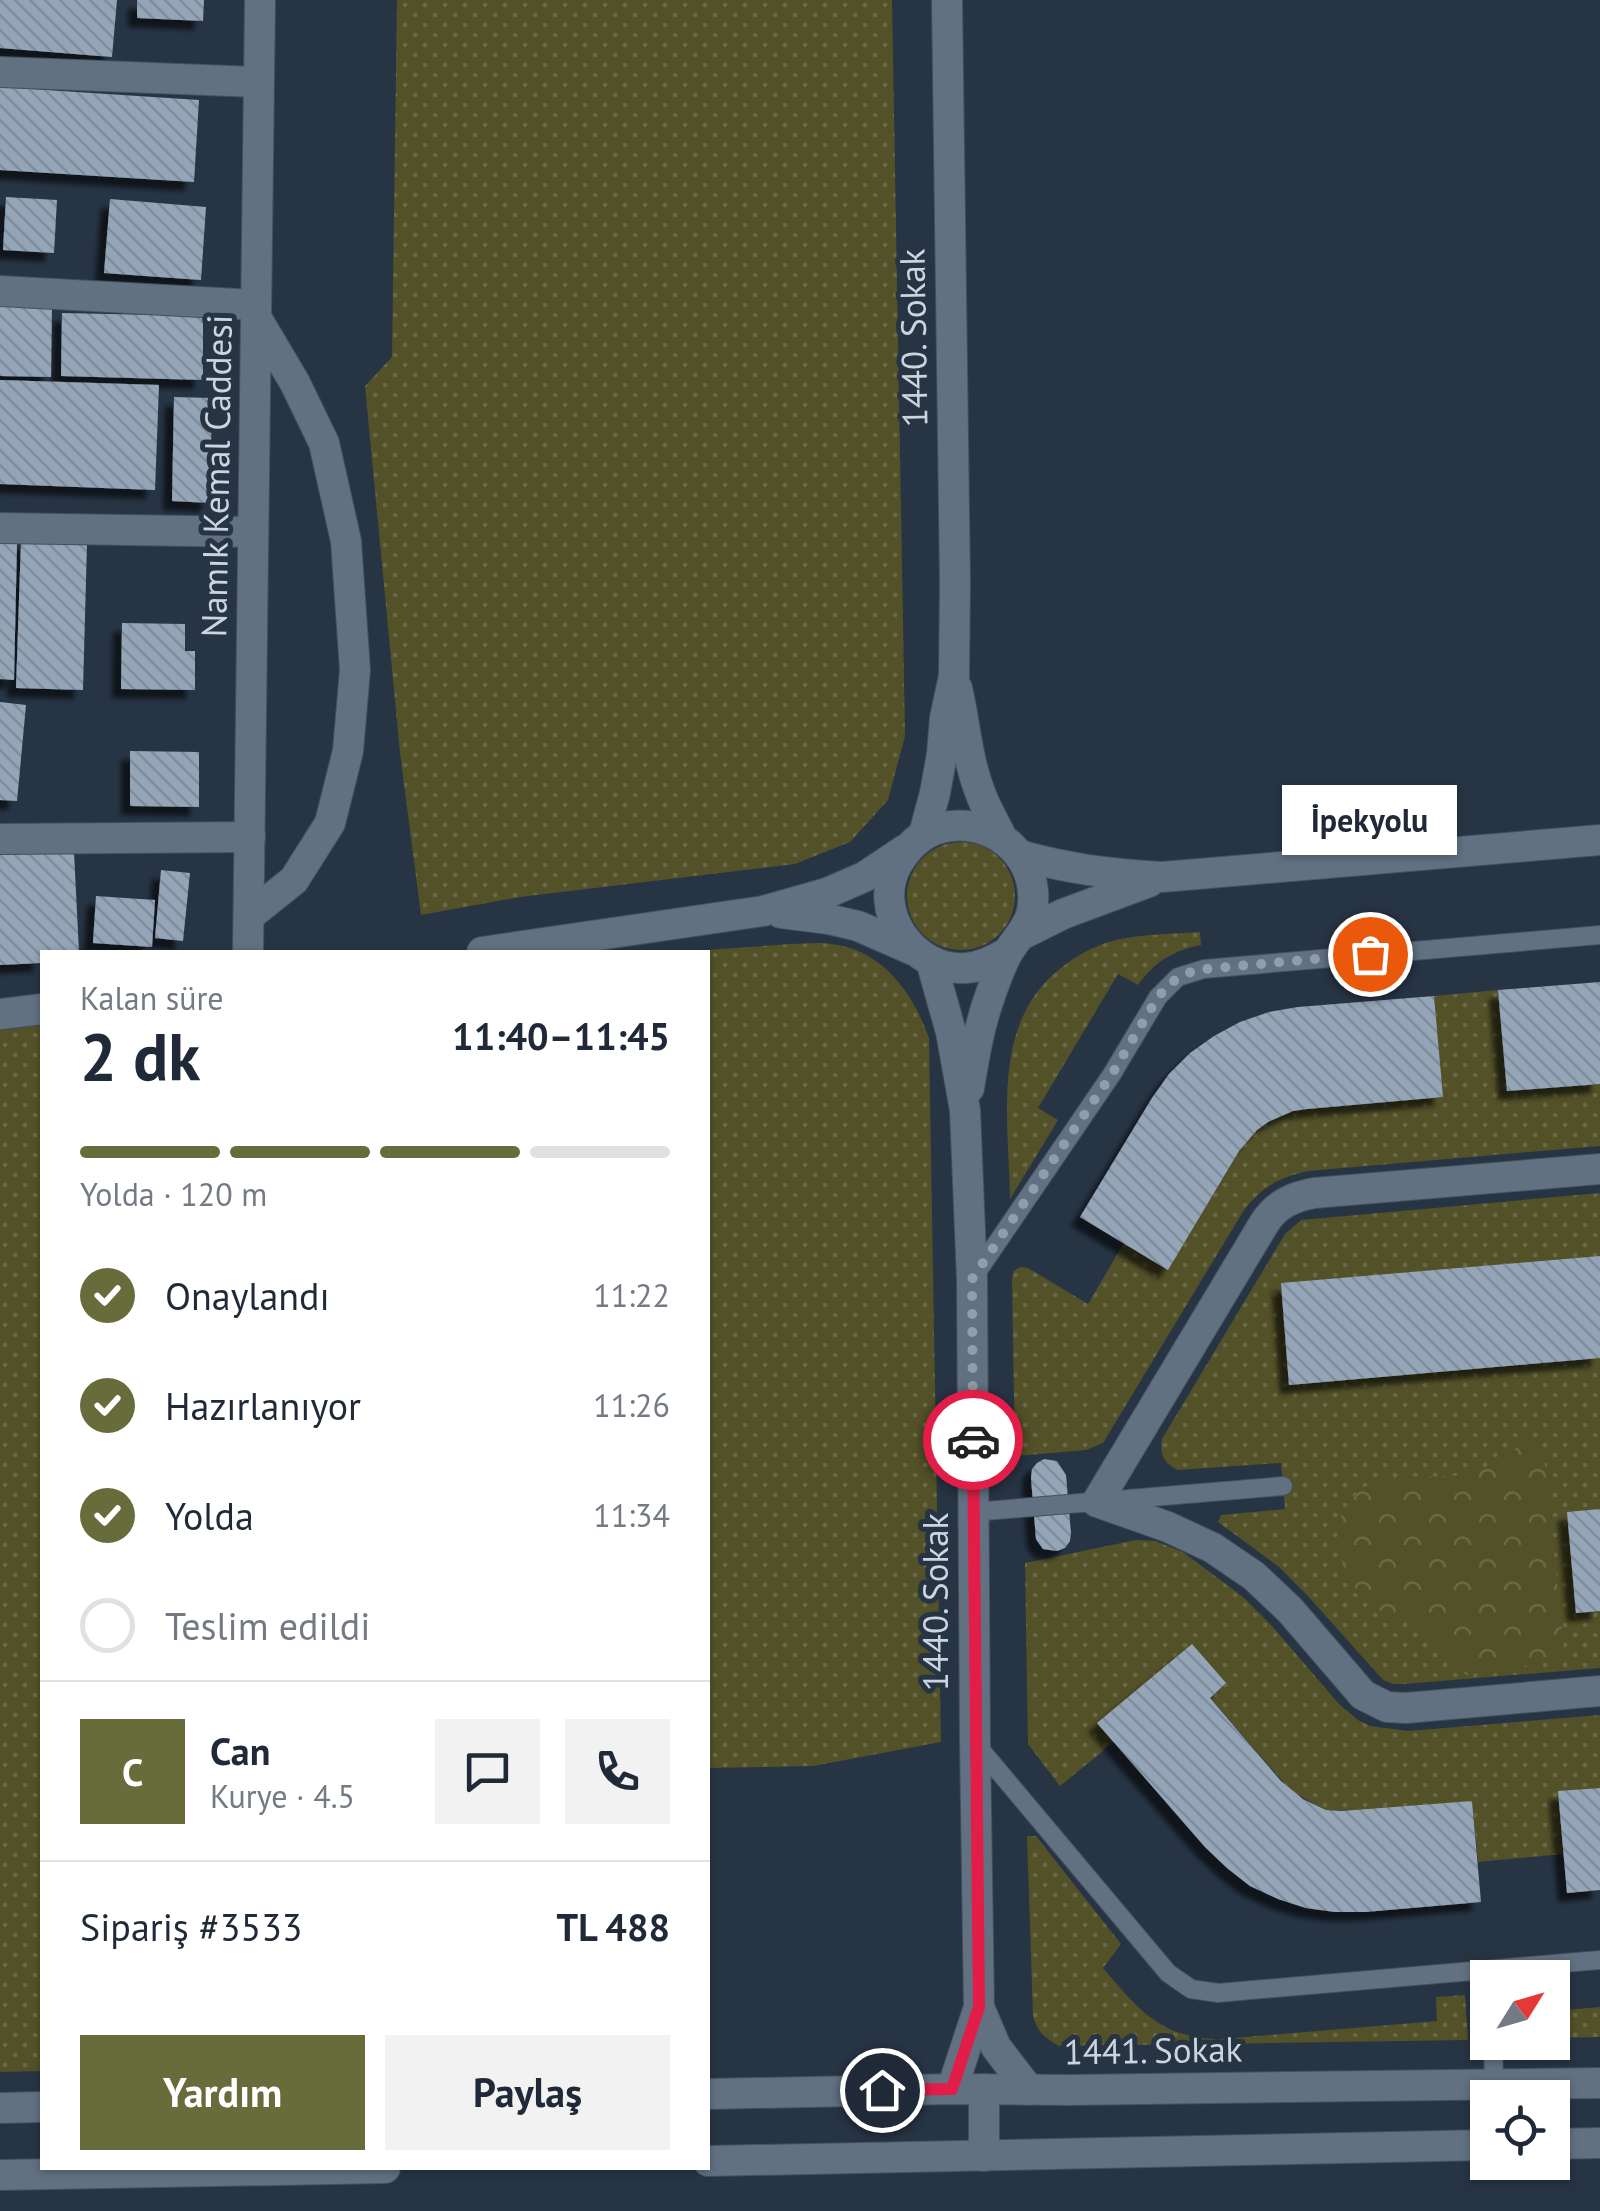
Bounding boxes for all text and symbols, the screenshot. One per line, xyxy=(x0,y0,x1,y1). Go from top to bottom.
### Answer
street label: 1440. Sokak xyxy=(888,248,938,428)
street label: Namık Kemal Caddesi xyxy=(190,314,242,638)
callout: İpekyolu xyxy=(1282,784,1458,854)
text: İpekyolu xyxy=(1311,799,1428,841)
pin xyxy=(1328,912,1413,997)
icon: bag xyxy=(1343,927,1398,982)
text: Kalan süre xyxy=(80,977,224,1019)
text: 11:40–11:45 xyxy=(452,1011,670,1060)
text: 2 dk xyxy=(80,1014,200,1098)
text: Yolda · 120 m xyxy=(80,1173,267,1215)
icon: check xyxy=(80,1268,135,1323)
text: Onaylandı xyxy=(165,1271,330,1320)
text: 11:22 xyxy=(593,1274,670,1316)
icon: check xyxy=(80,1378,135,1433)
text: Hazırlanıyor xyxy=(165,1381,361,1430)
text: 11:26 xyxy=(593,1384,670,1426)
courier xyxy=(923,1390,1023,1490)
icon: car xyxy=(946,1413,1001,1468)
icon: check xyxy=(80,1488,135,1543)
text: Yolda xyxy=(165,1491,254,1540)
text: 11:34 xyxy=(593,1494,670,1536)
street label: 1440. Sokak xyxy=(912,1512,958,1691)
text: Teslim edildi xyxy=(165,1601,370,1650)
button: chat xyxy=(435,1719,540,1824)
button: phone xyxy=(565,1719,670,1824)
text: Can xyxy=(210,1726,270,1775)
text: C xyxy=(122,1747,143,1796)
text: Kurye · 4.5 xyxy=(210,1775,355,1817)
text: Sipariş #3533 xyxy=(80,1902,303,1951)
text: TL 488 xyxy=(557,1902,670,1951)
north arrow xyxy=(1470,1960,1570,2060)
map controls xyxy=(1470,1960,1570,2180)
street label: 1441. Sokak xyxy=(1063,2025,1243,2075)
button: Yardım xyxy=(80,2035,365,2150)
button: Paylaş xyxy=(385,2035,670,2150)
pin xyxy=(840,2048,925,2133)
icon: home xyxy=(855,2063,910,2118)
button: locate xyxy=(1470,2080,1570,2180)

